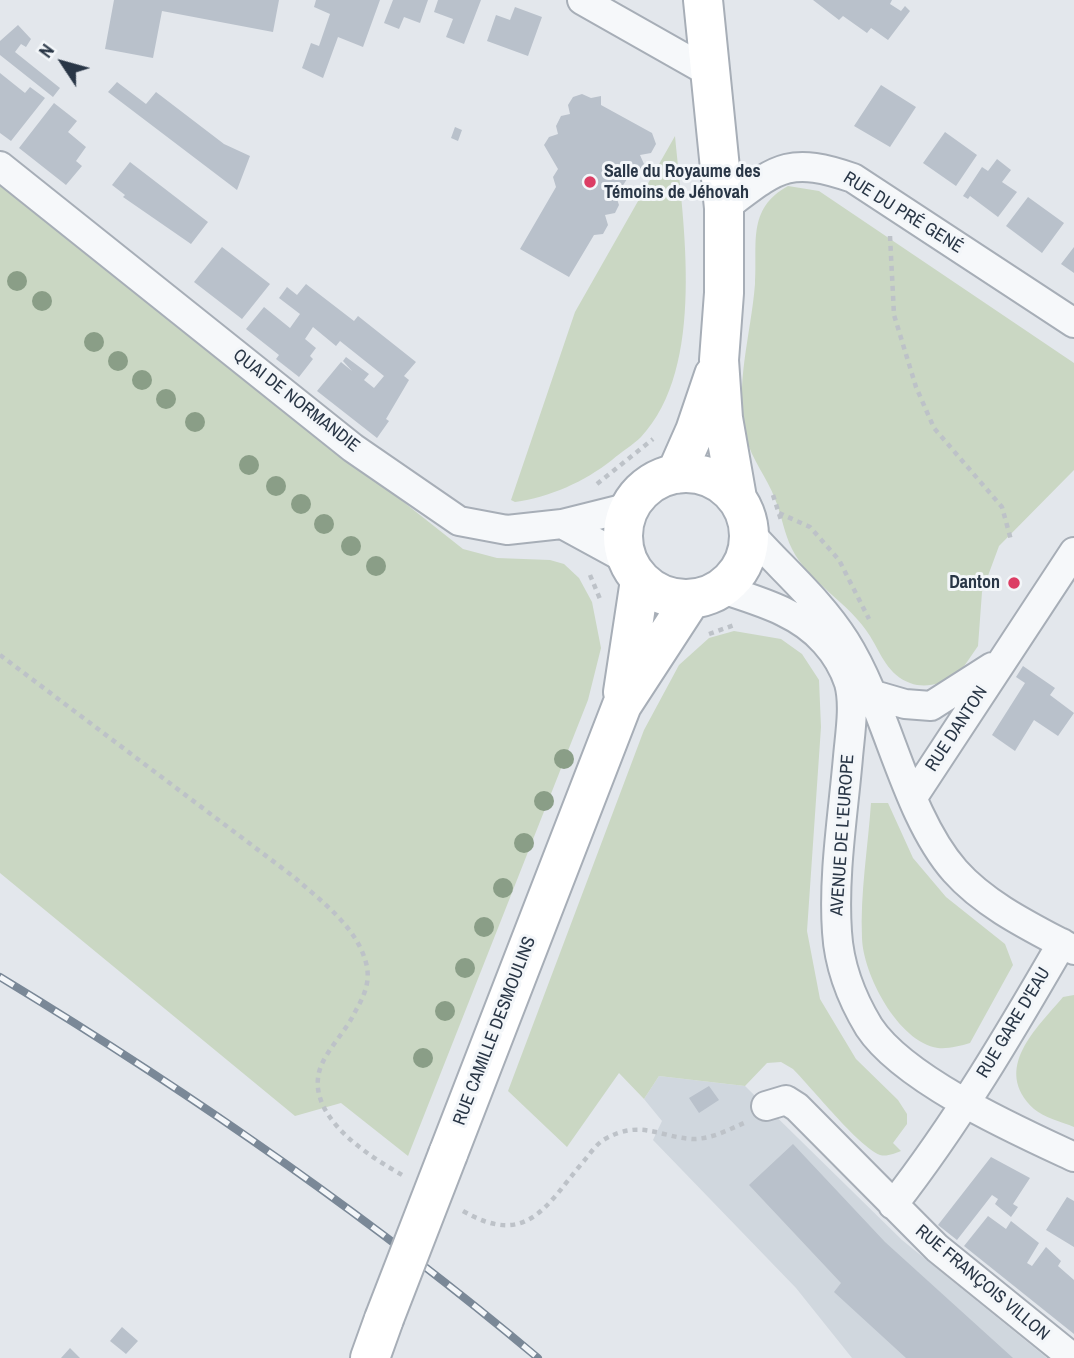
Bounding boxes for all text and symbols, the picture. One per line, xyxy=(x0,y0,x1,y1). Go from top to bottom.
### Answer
north arrow xyxy=(28,28,98,98)
text: N xyxy=(32,38,60,63)
place label: Salle du Royaume des Témoins de Jéhovah xyxy=(604,161,761,204)
street label: RUE DU PRÉ GENÉ xyxy=(839,168,967,258)
marker: Salle du Royaume des Témoins de Jéhovah xyxy=(582,174,598,190)
street label: QUAI DE NORMANDIE xyxy=(228,345,364,457)
place label: Danton xyxy=(949,572,1000,594)
marker: Danton xyxy=(1006,575,1022,591)
street label: RUE DANTON xyxy=(921,682,993,776)
street label: AVENUE DE L'EUROPE xyxy=(827,754,859,916)
street label: RUE CAMILLE DESMOULINS xyxy=(449,934,541,1128)
street label: RUE GARE D'EAU xyxy=(973,964,1055,1082)
street label: RUE FRANÇOIS VILLON xyxy=(911,1221,1053,1345)

